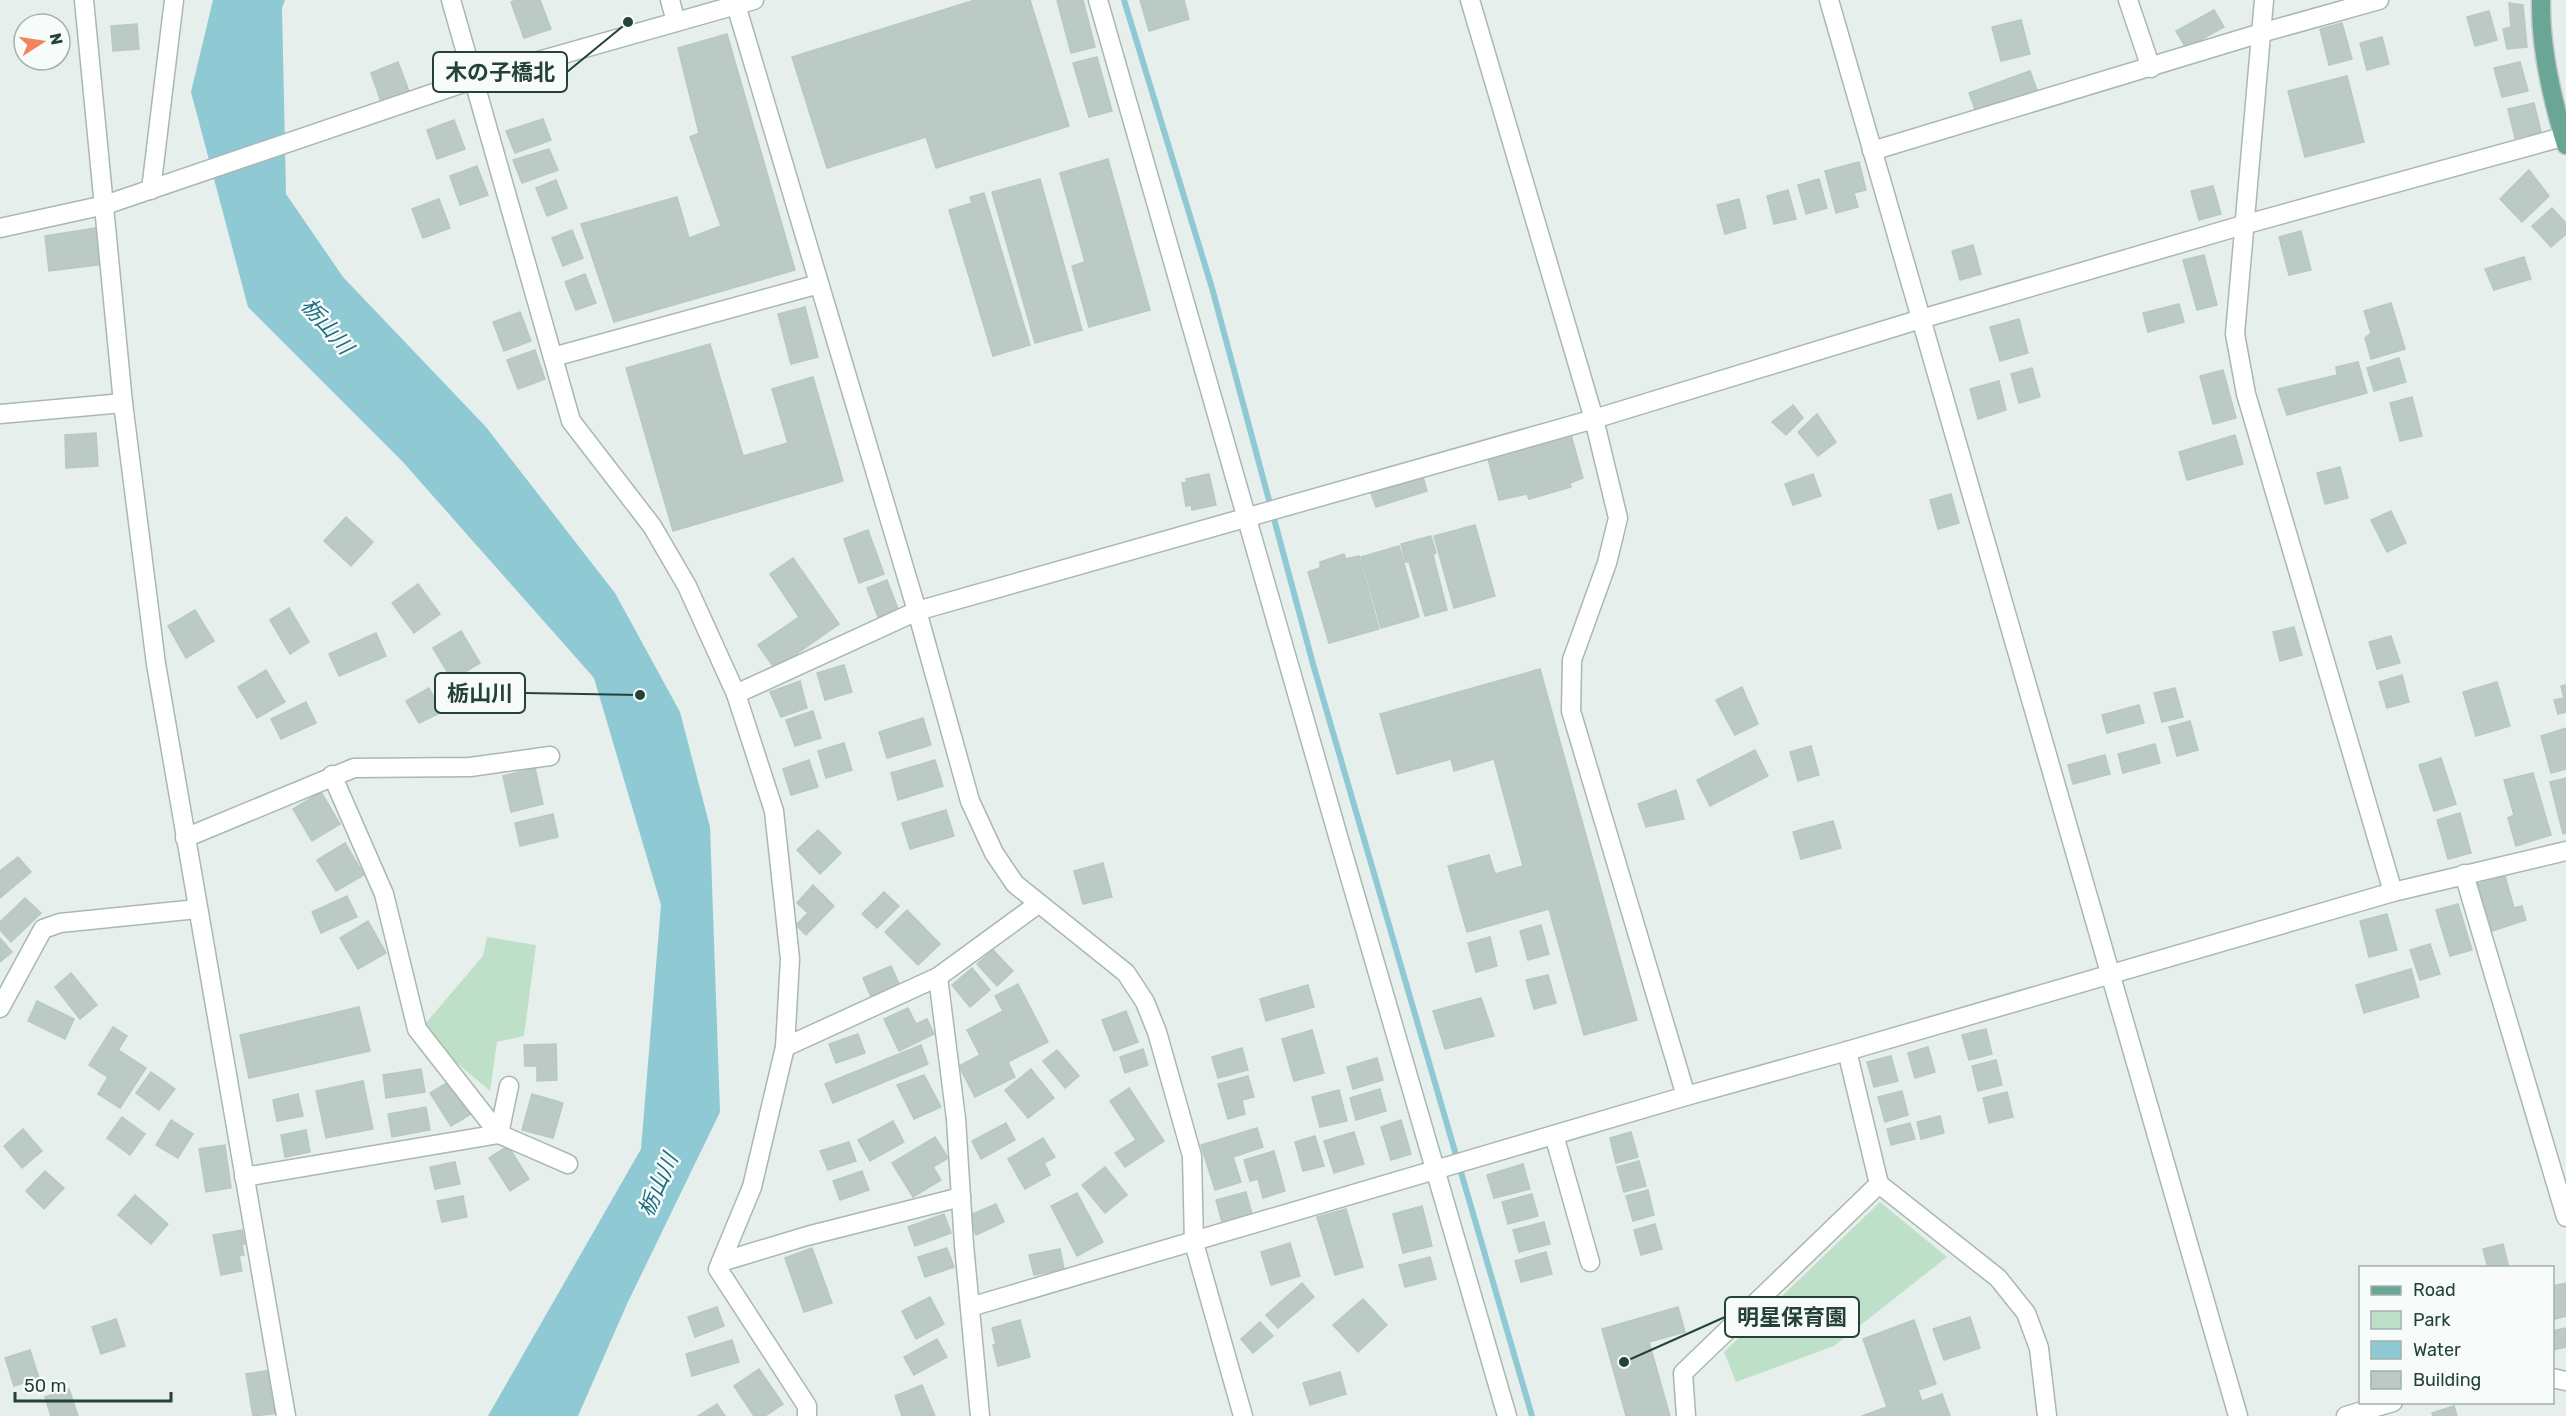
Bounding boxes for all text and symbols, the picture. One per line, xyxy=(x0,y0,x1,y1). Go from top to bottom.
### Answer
north arrow xyxy=(12,12,72,72)
text: N xyxy=(46,31,67,47)
callout: 木の子橋北 xyxy=(433,52,567,92)
text: 木の子橋北 xyxy=(445,59,555,86)
water label: 栃山川 xyxy=(295,292,360,361)
callout: 栃山川 xyxy=(435,673,525,713)
text: 栃山川 xyxy=(447,680,513,707)
water label: 栃山川 xyxy=(632,1148,685,1221)
legend xyxy=(2359,1266,2554,1404)
text: Road xyxy=(2413,1279,2456,1301)
callout: 明星保育園 xyxy=(1725,1297,1859,1337)
text: 明星保育園 xyxy=(1737,1304,1847,1331)
text: Park xyxy=(2413,1309,2451,1331)
text: Water xyxy=(2413,1339,2461,1361)
scale bar xyxy=(15,1365,171,1403)
text: Building xyxy=(2413,1369,2481,1391)
text: 50 m xyxy=(24,1375,67,1397)

